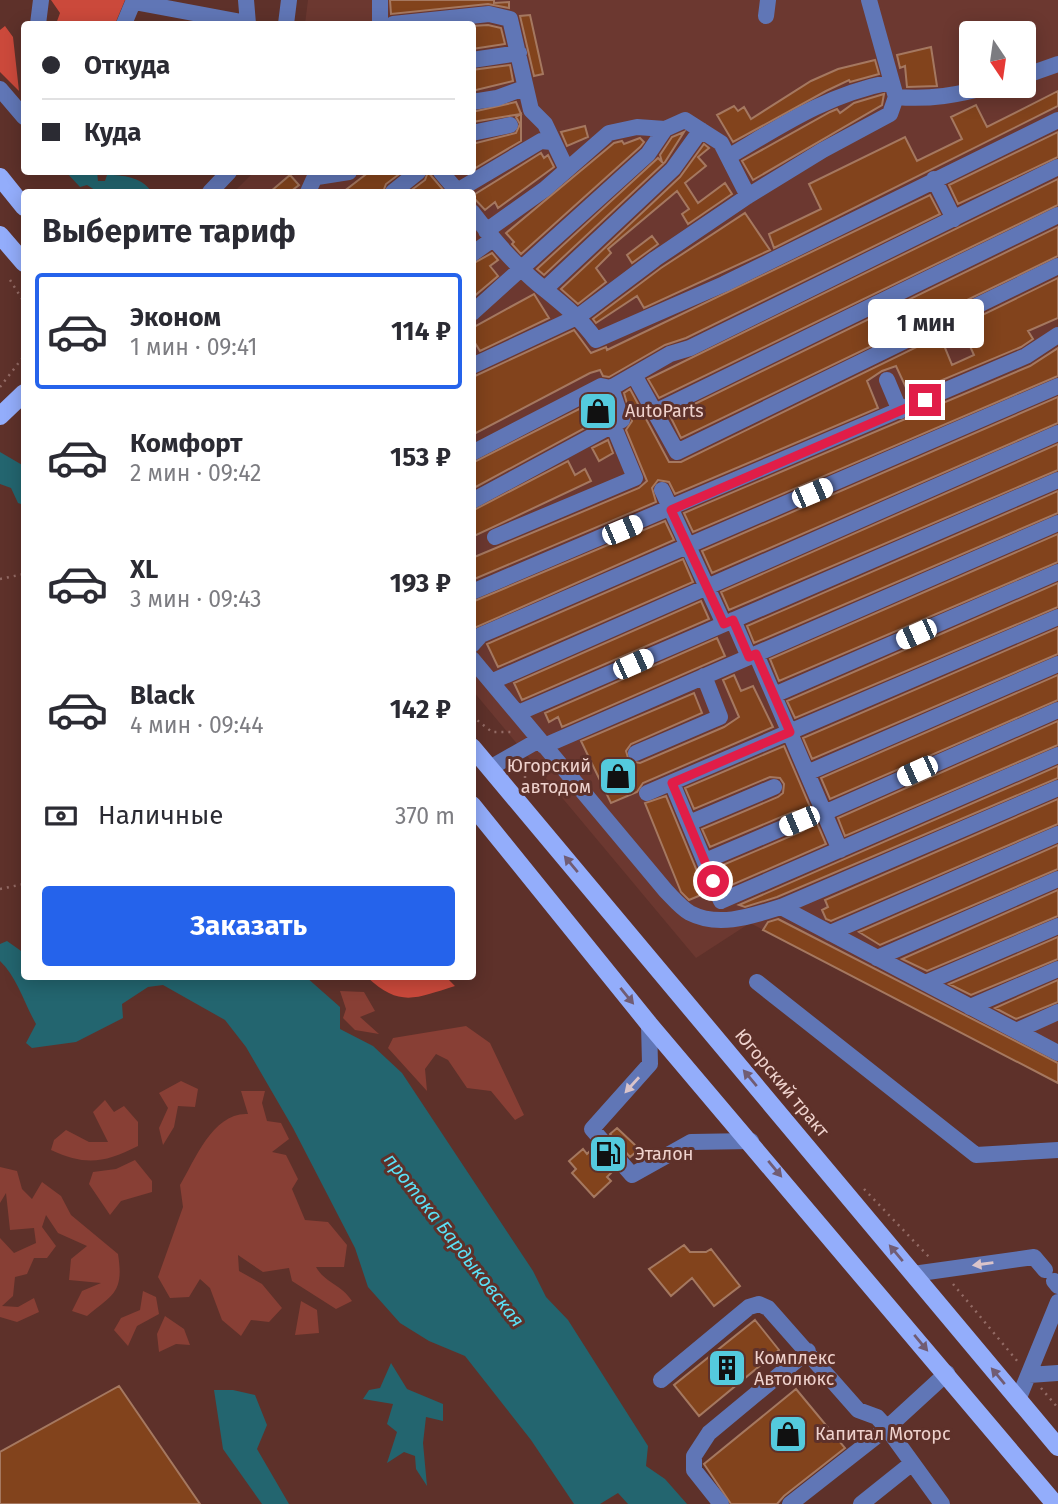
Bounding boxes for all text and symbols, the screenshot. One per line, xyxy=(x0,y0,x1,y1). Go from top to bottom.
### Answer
north arrow xyxy=(959,21,1036,98)
map controls xyxy=(959,21,1036,98)
text: Откуда xyxy=(84,50,170,81)
text: Куда xyxy=(84,117,142,148)
text: Выберите тариф xyxy=(42,212,296,250)
callout: 1 мин xyxy=(867,298,983,348)
icon: car xyxy=(46,300,109,363)
text: Эконом xyxy=(130,302,221,333)
text: 1 мин xyxy=(897,309,955,337)
text: 114 ₽ xyxy=(391,316,451,347)
text: 1 мин · 09:41 xyxy=(130,333,258,361)
route end xyxy=(909,384,941,416)
shop icon: AutoParts xyxy=(577,390,619,432)
place label: AutoParts xyxy=(625,400,704,422)
icon: car xyxy=(46,426,109,489)
text: Комфорт xyxy=(130,428,243,459)
text: 153 ₽ xyxy=(390,442,451,473)
text: 2 мин · 09:42 xyxy=(130,459,261,487)
car xyxy=(789,475,836,511)
car xyxy=(599,512,646,548)
icon: car xyxy=(46,552,109,615)
text: XL xyxy=(130,554,158,585)
text: 193 ₽ xyxy=(390,568,451,599)
text: 3 мин · 09:43 xyxy=(130,585,262,613)
car xyxy=(893,616,940,652)
car xyxy=(610,646,657,682)
icon: car xyxy=(46,678,109,741)
text: Black xyxy=(130,680,195,711)
text: 142 ₽ xyxy=(390,694,451,725)
text: 4 мин · 09:44 xyxy=(130,711,263,739)
car xyxy=(894,753,941,789)
place label: Югорский автодом xyxy=(507,755,591,798)
shop icon: Югорский автодом xyxy=(597,755,639,797)
icon: cash xyxy=(42,797,80,835)
text: Наличные xyxy=(98,800,223,831)
text: 370 m xyxy=(395,802,455,830)
car xyxy=(776,803,823,839)
one-way arrow xyxy=(564,855,579,872)
route start xyxy=(697,865,729,897)
button: Заказать xyxy=(42,886,455,966)
one-way arrow xyxy=(619,987,634,1005)
street label: Югорский тракт xyxy=(730,1024,834,1142)
one-way arrow xyxy=(742,1069,758,1087)
one-way arrow xyxy=(624,1076,640,1094)
fuel station icon: Эталон xyxy=(587,1133,629,1175)
place label: Эталон xyxy=(635,1143,693,1165)
water label: протока Бардыковская xyxy=(379,1149,529,1331)
one-way arrow xyxy=(767,1159,782,1177)
one-way arrow xyxy=(888,1244,903,1262)
one-way arrow xyxy=(972,1259,994,1270)
one-way arrow xyxy=(913,1334,928,1351)
building icon: Комплекс Автолюкс xyxy=(706,1347,748,1389)
place label: Комплекс Автолюкс xyxy=(754,1347,836,1390)
one-way arrow xyxy=(990,1367,1006,1385)
shop icon: Капитал Моторс xyxy=(767,1413,809,1455)
place label: Капитал Моторс xyxy=(815,1423,951,1445)

